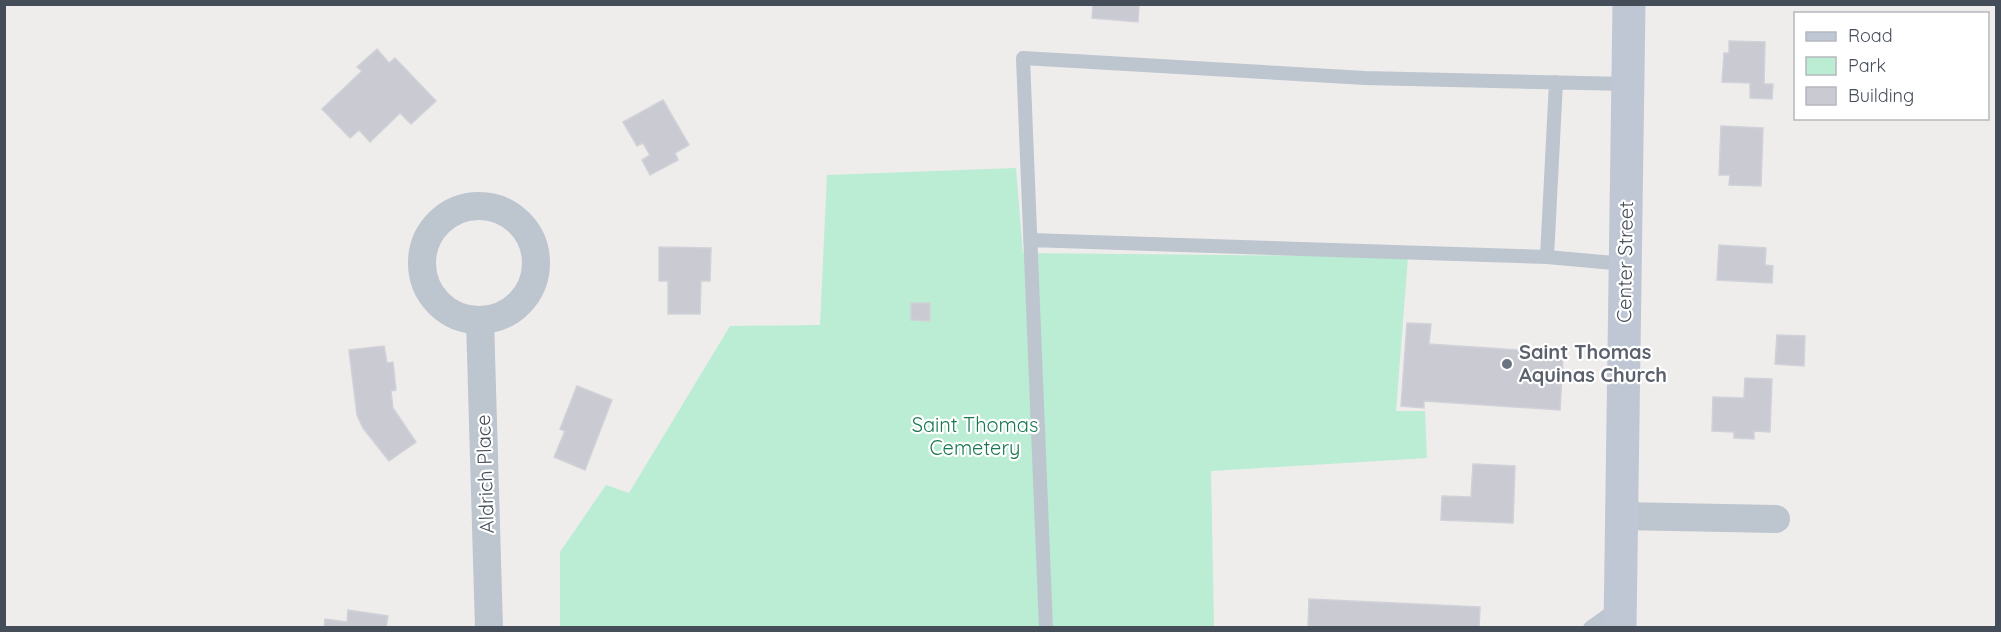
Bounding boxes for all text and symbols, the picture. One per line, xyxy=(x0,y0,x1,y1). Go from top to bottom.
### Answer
legend xyxy=(1794,12,1989,120)
text: Road xyxy=(1848,24,1893,47)
text: Park xyxy=(1848,54,1886,77)
text: Building xyxy=(1848,84,1914,107)
street label: Center Street xyxy=(1611,201,1638,323)
place label: Saint Thomas Aquinas Church xyxy=(1519,339,1667,387)
marker: Saint Thomas Aquinas Church xyxy=(1500,357,1514,371)
park label: Saint Thomas Cemetery xyxy=(912,412,1038,460)
street label: Aldrich Place xyxy=(470,414,499,534)

